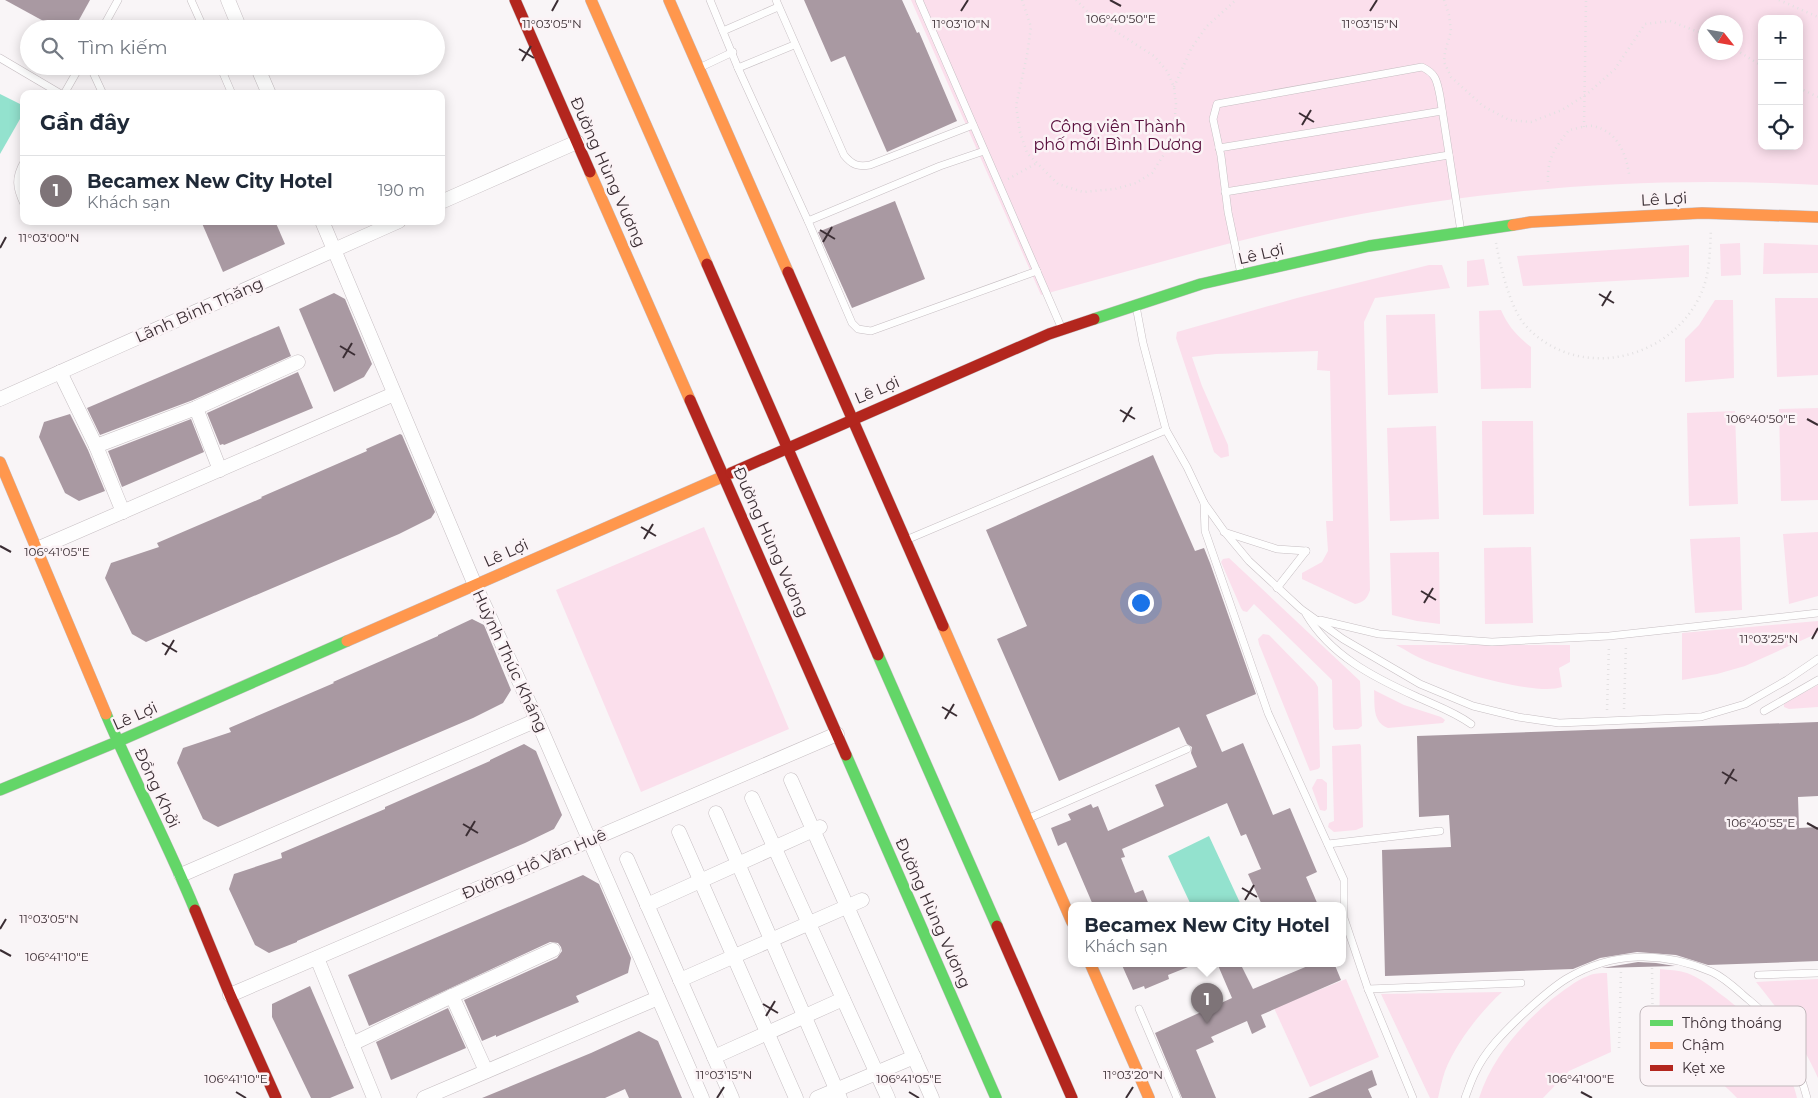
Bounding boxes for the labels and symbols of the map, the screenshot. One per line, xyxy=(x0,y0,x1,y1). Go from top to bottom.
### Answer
text: 106°40'50"E xyxy=(1086,11,1156,26)
north arrow xyxy=(1698,15,1743,60)
text: 11°03'05"N xyxy=(522,16,582,31)
text: 11°03'10"N xyxy=(932,16,990,31)
text: 11°03'15"N xyxy=(1342,16,1398,31)
street label: Đường Hùng Vương xyxy=(566,94,650,250)
park label: Công viên Thành phố mới Bình Dương xyxy=(1033,117,1203,154)
street label: Lê Lợi xyxy=(1640,188,1688,210)
text: 11°03'00"N xyxy=(19,230,79,245)
street label: Lê Lợi xyxy=(1236,239,1286,269)
street label: Lãnh Binh Thăng xyxy=(132,273,266,347)
street label: Lê Lợi xyxy=(852,372,902,408)
text: 106°40'50"E xyxy=(1726,411,1796,426)
street label: Đường Hùng Vương xyxy=(729,464,813,620)
street label: Lê Lợi xyxy=(481,535,531,571)
text: 106°41'05"E xyxy=(24,544,90,559)
street label: Huỳnh Thúc Kháng xyxy=(469,586,551,736)
your location xyxy=(1128,590,1154,616)
text: 11°03'25"N xyxy=(1740,631,1798,646)
street label: Lê Lợi xyxy=(110,698,160,734)
street label: Đồng Khởi xyxy=(130,745,184,831)
text: 106°40'55"E xyxy=(1727,815,1795,830)
street label: Đường Hồ Văn Huê xyxy=(459,825,609,903)
street label: Đường Hùng Vương xyxy=(891,835,975,991)
text: 11°03'05"N xyxy=(19,911,79,926)
text: 106°41'10"E xyxy=(25,949,89,964)
pin: 1 xyxy=(1191,983,1223,1024)
legend xyxy=(1640,1006,1806,1086)
text: Thông thoáng xyxy=(1682,1014,1782,1032)
text: Chậm xyxy=(1682,1036,1725,1054)
text: Kẹt xe xyxy=(1682,1059,1725,1077)
text: 11°03'15"N xyxy=(696,1067,752,1082)
text: 11°03'20"N xyxy=(1103,1067,1163,1082)
text: 106°41'10"E xyxy=(204,1071,268,1086)
text: 106°41'05"E xyxy=(876,1071,942,1086)
text: 106°41'00"E xyxy=(1548,1071,1614,1086)

